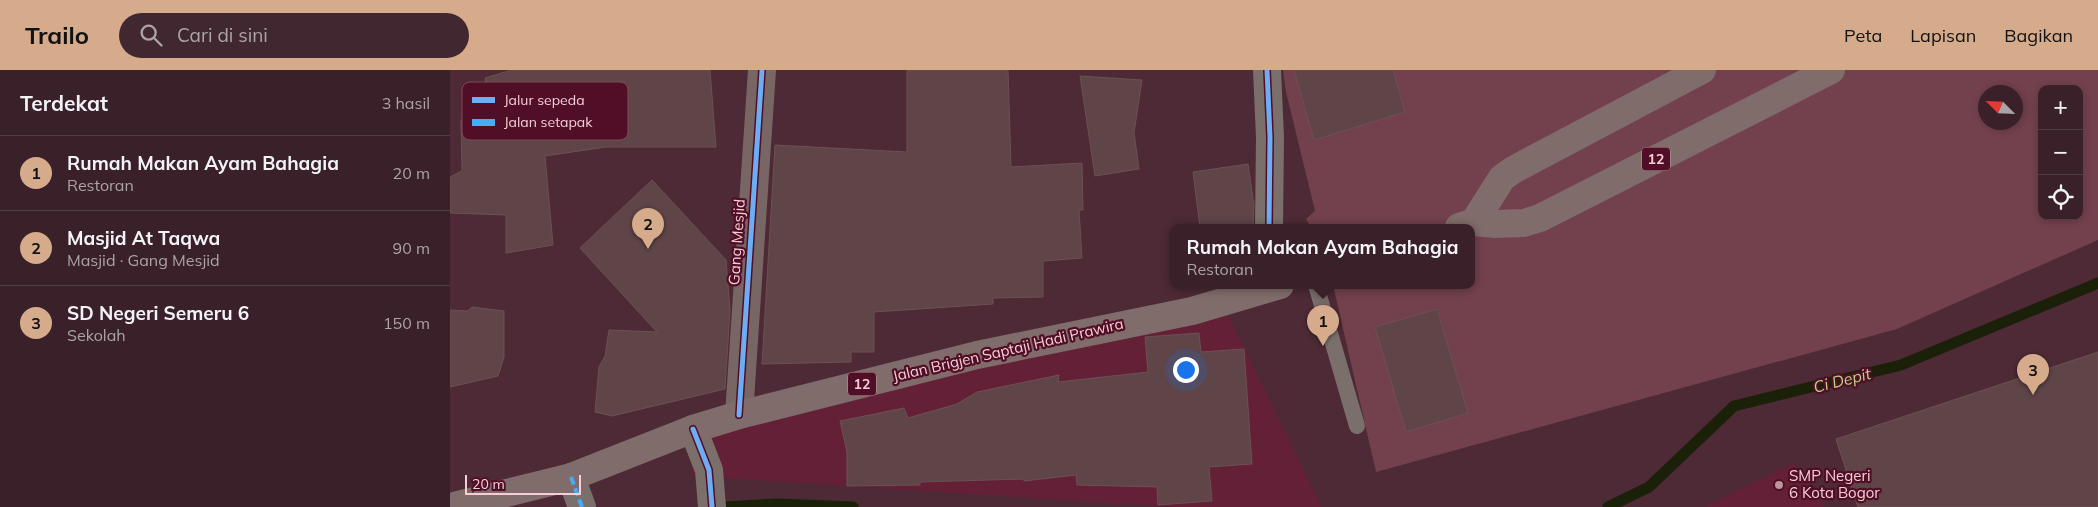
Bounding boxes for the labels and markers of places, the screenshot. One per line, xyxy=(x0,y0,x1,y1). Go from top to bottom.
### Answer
pin: 2 xyxy=(632,208,664,249)
pin: 1 xyxy=(1307,305,1339,346)
pin: 3 xyxy=(2017,354,2049,395)
place label: SMP Negeri 6 Kota Bogor xyxy=(1789,466,1880,502)
marker: SMP Negeri 6 Kota Bogor xyxy=(1773,479,1785,491)

